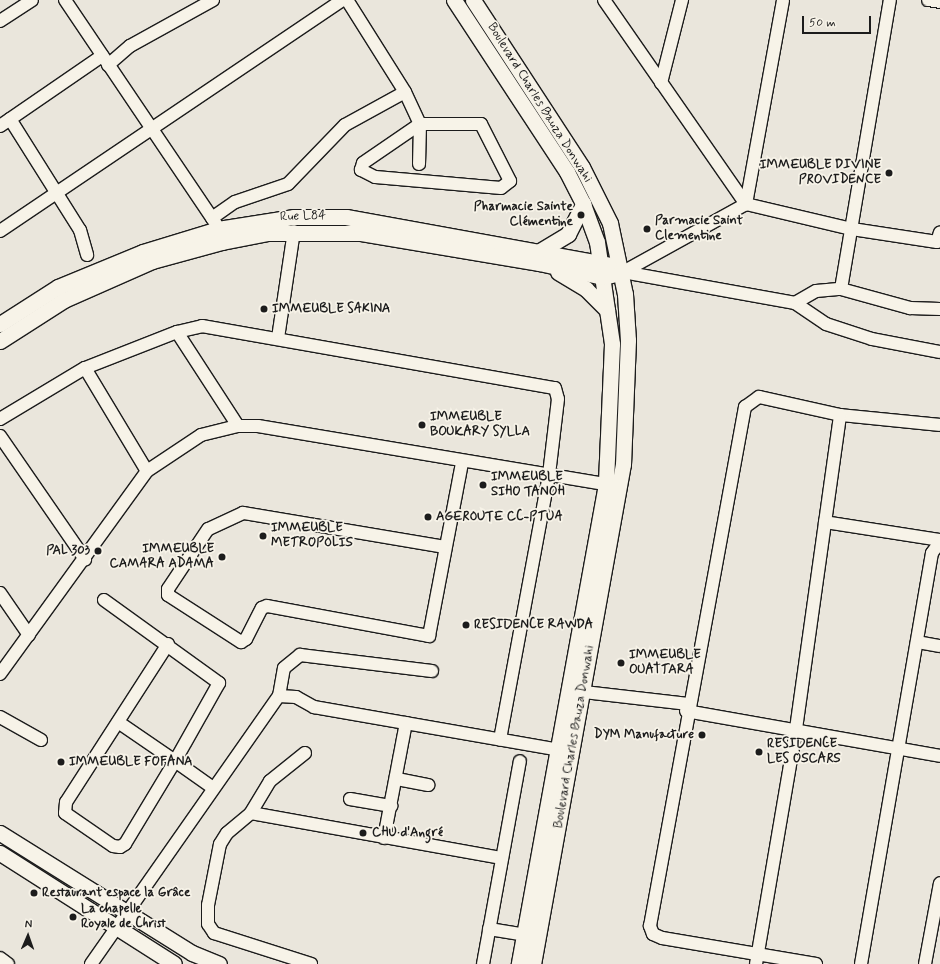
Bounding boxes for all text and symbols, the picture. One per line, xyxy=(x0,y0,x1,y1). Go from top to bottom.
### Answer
scale bar xyxy=(804,8,873,34)
text: 50 m xyxy=(809,15,836,31)
street label: Boulevard Charles Bauza Donwahi xyxy=(482,19,596,187)
place label: IMMEUBLE DIVINE PROVIDENCE xyxy=(759,158,881,189)
marker: IMMEUBLE DIVINE PROVIDENCE xyxy=(884,168,894,178)
place label: Pharmacie Sainte Clémentine xyxy=(474,200,573,231)
street label: Rue L84 xyxy=(280,208,326,226)
marker: Pharmacie Sainte Clémentine xyxy=(576,210,586,220)
place label: Parmacie Saint Clementine xyxy=(655,214,743,245)
marker: Parmacie Saint Clementine xyxy=(642,224,652,234)
place label: IMMEUBLE SAKINA xyxy=(272,301,396,317)
marker: IMMEUBLE SAKINA xyxy=(259,304,269,314)
place label: IMMEUBLE BOUKARY SYLLA xyxy=(430,410,531,441)
marker: IMMEUBLE BOUKARY SYLLA xyxy=(417,420,427,430)
place label: IMMEUBLE SIHO TANOH xyxy=(491,470,565,501)
marker: IMMEUBLE SIHO TANOH xyxy=(478,480,488,490)
place label: AGEROUTE CC-PTUA xyxy=(436,509,563,525)
marker: AGEROUTE CC-PTUA xyxy=(423,512,433,522)
place label: IMMEUBLE METROPOLIS xyxy=(271,521,353,552)
marker: IMMEUBLE METROPOLIS xyxy=(258,531,268,541)
place label: IMMEUBLE CAMARA ADAMA xyxy=(109,542,214,573)
place label: PAL 303 xyxy=(46,543,90,559)
marker: PAL 303 xyxy=(93,546,103,556)
marker: IMMEUBLE CAMARA ADAMA xyxy=(217,552,227,562)
place label: RESIDENCE RAWDA xyxy=(474,617,592,633)
marker: RESIDENCE RAWDA xyxy=(461,620,471,630)
street label: Boulevard Charles Bauza Donwahi xyxy=(551,643,599,831)
place label: IMMEUBLE OUATTARA xyxy=(629,648,701,679)
marker: IMMEUBLE OUATTARA xyxy=(616,658,626,668)
place label: DYM Manufacture xyxy=(594,727,694,743)
marker: DYM Manufacture xyxy=(697,730,707,740)
place label: RESIDENCE LES OSCARS xyxy=(767,737,841,768)
marker: RESIDENCE LES OSCARS xyxy=(754,747,764,757)
place label: IMMEUBLE FOFANA xyxy=(69,754,192,770)
marker: IMMEUBLE FOFANA xyxy=(56,757,66,767)
place label: CHU d'Angré xyxy=(372,825,442,841)
marker: CHU d'Angré xyxy=(357,827,369,839)
place label: Restaurant espace la Grâce xyxy=(42,885,190,901)
marker: Restaurant espace la Grâce xyxy=(29,888,39,898)
place label: La chapelle Royale de Christ xyxy=(81,902,169,933)
marker: La chapelle Royale de Christ xyxy=(68,912,78,922)
north arrow xyxy=(8,916,48,956)
text: N xyxy=(25,917,32,931)

